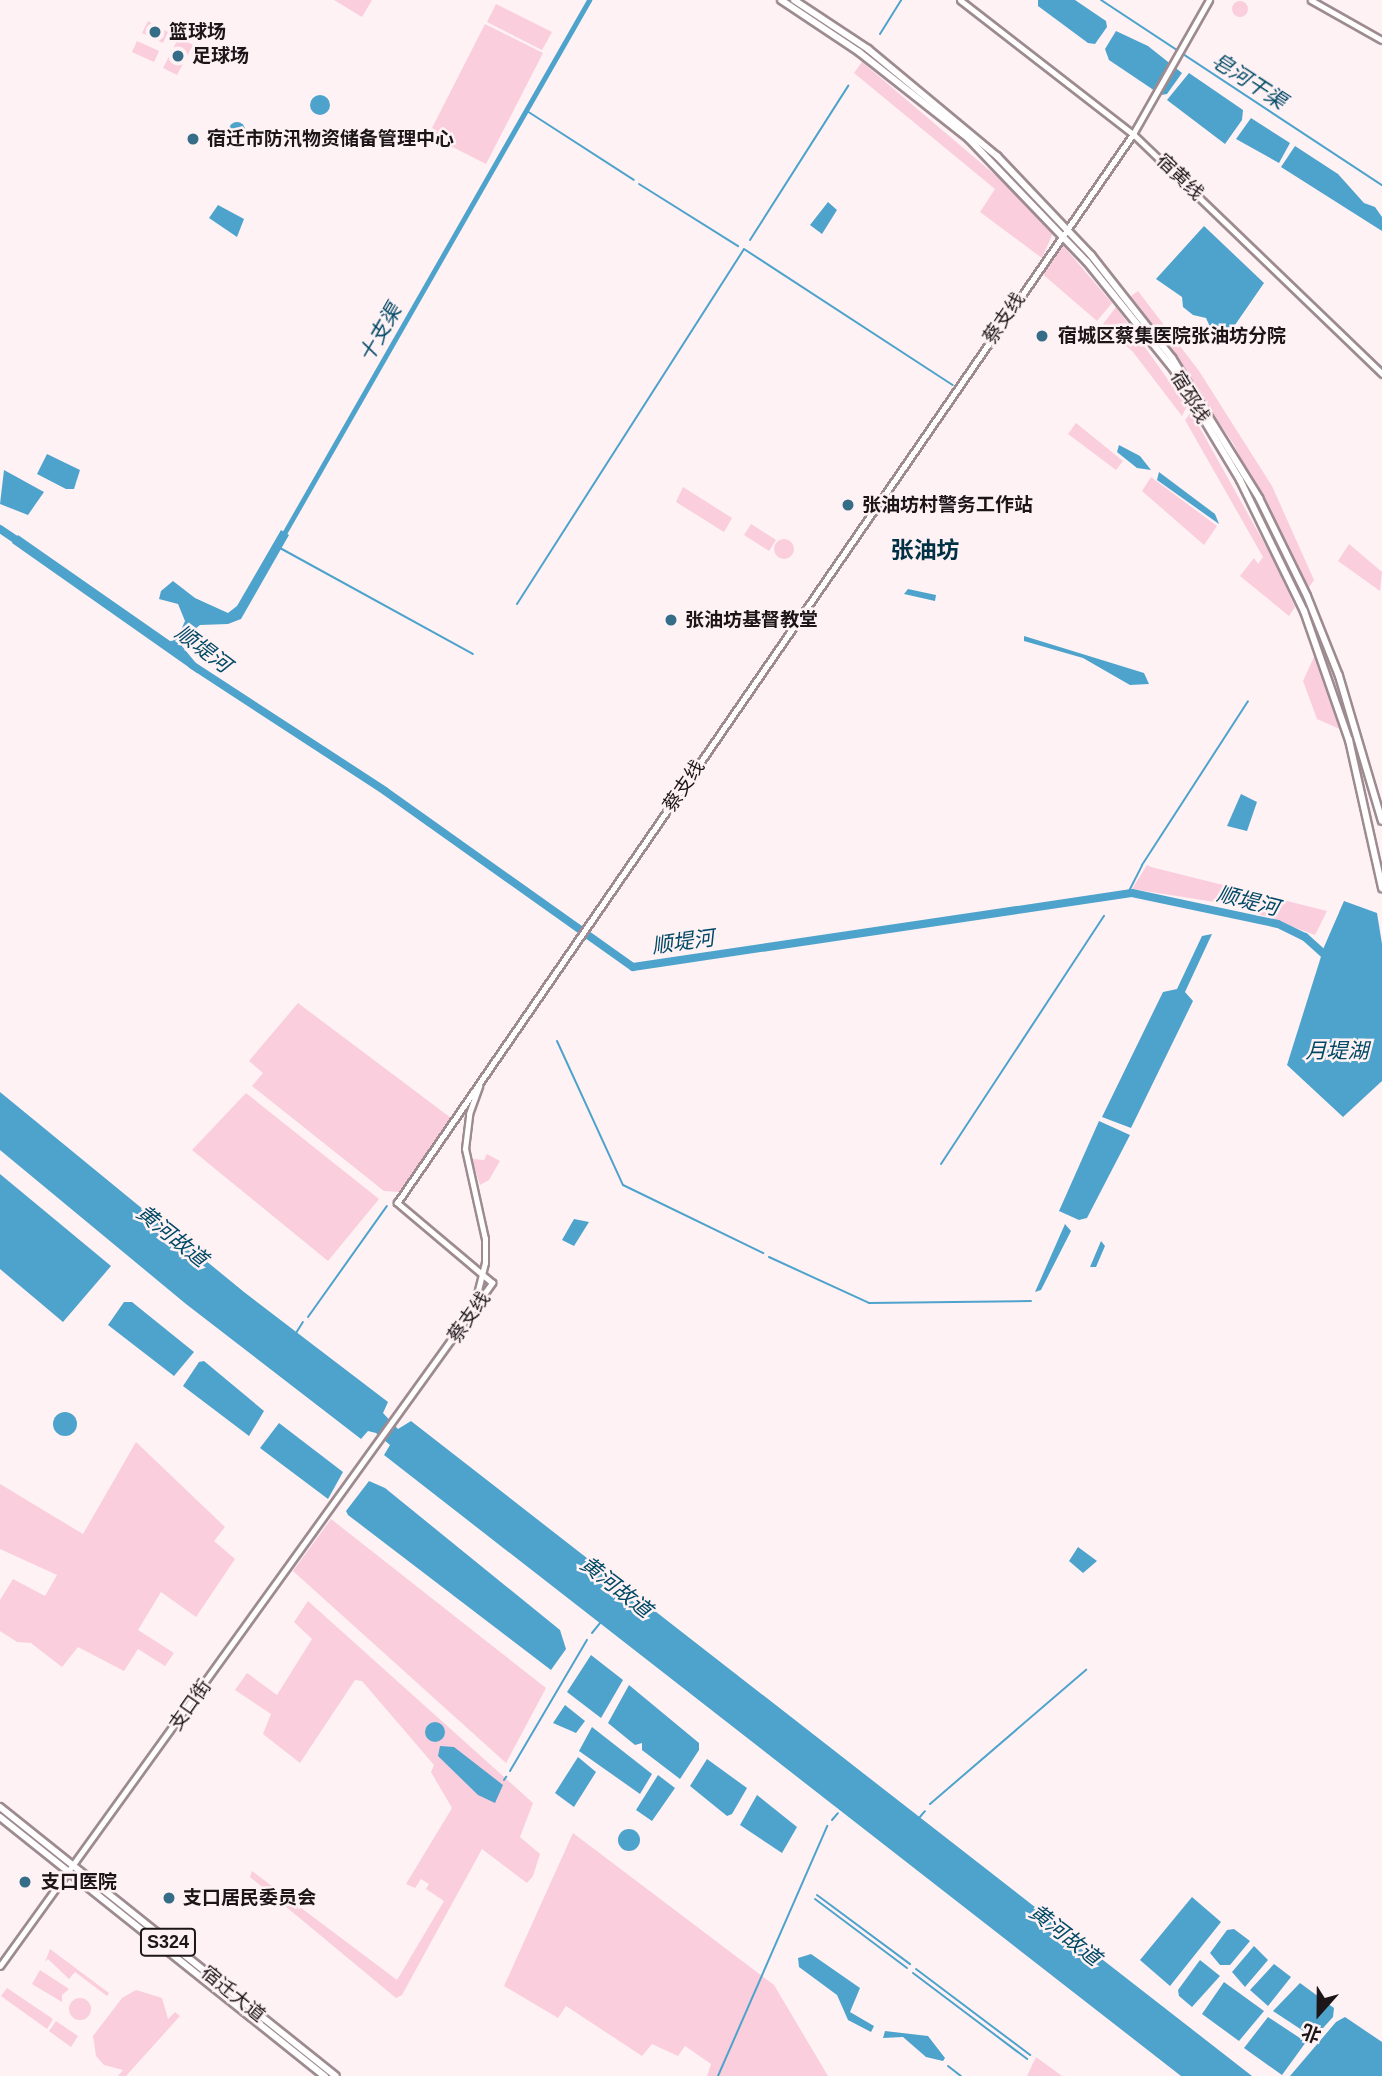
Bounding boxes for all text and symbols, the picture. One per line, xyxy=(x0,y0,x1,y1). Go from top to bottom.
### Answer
place label: 篮球场 xyxy=(169,21,226,43)
marker: 篮球场 xyxy=(147,24,163,40)
place label: 足球场 xyxy=(192,45,249,67)
marker: 足球场 xyxy=(170,48,186,64)
water label: 皂河干渠 xyxy=(1207,48,1291,114)
place label: 宿迁市防汛物资储备管理中心 xyxy=(207,128,454,150)
marker: 宿迁市防汛物资储备管理中心 xyxy=(185,131,201,147)
street label: 宿黄线 xyxy=(1151,149,1209,205)
street label: 蔡支线 xyxy=(979,288,1029,348)
water label: 十支渠 xyxy=(353,299,407,367)
place label: 宿城区蔡集医院张油坊分院 xyxy=(1058,325,1286,347)
marker: 宿城区蔡集医院张油坊分院 xyxy=(1032,326,1052,346)
street label: 宿邳线 xyxy=(1165,367,1215,427)
place label: 张油坊村警务工作站 xyxy=(862,494,1033,516)
marker: 张油坊村警务工作站 xyxy=(840,497,856,513)
district label: 张油坊 xyxy=(891,536,959,564)
place label: 张油坊基督教堂 xyxy=(685,609,818,631)
marker: 张油坊基督教堂 xyxy=(663,612,679,628)
water label: 顺堤河 xyxy=(170,620,236,678)
street label: 蔡支线 xyxy=(659,756,709,816)
water label: 顺堤河 xyxy=(1214,881,1282,921)
water label: 顺堤河 xyxy=(650,925,716,959)
water label: 月堤湖 xyxy=(1306,1038,1368,1064)
water label: 黄河故道 xyxy=(131,1200,213,1272)
street label: 蔡支线 xyxy=(443,1287,495,1347)
water label: 黄河故道 xyxy=(575,1551,657,1623)
street label: 支口街 xyxy=(164,1675,216,1735)
place label: 支口医院 xyxy=(41,1871,117,1893)
marker: 支口医院 xyxy=(15,1872,35,1892)
place label: 支口居民委员会 xyxy=(183,1887,316,1909)
marker: 支口居民委员会 xyxy=(161,1890,177,1906)
water label: 黄河故道 xyxy=(1024,1899,1106,1971)
road number: S324 xyxy=(138,1928,198,1956)
street label: 宿迁大道 xyxy=(196,1961,270,2027)
north arrow xyxy=(1284,1978,1354,2048)
text: 北 xyxy=(1299,2020,1324,2046)

